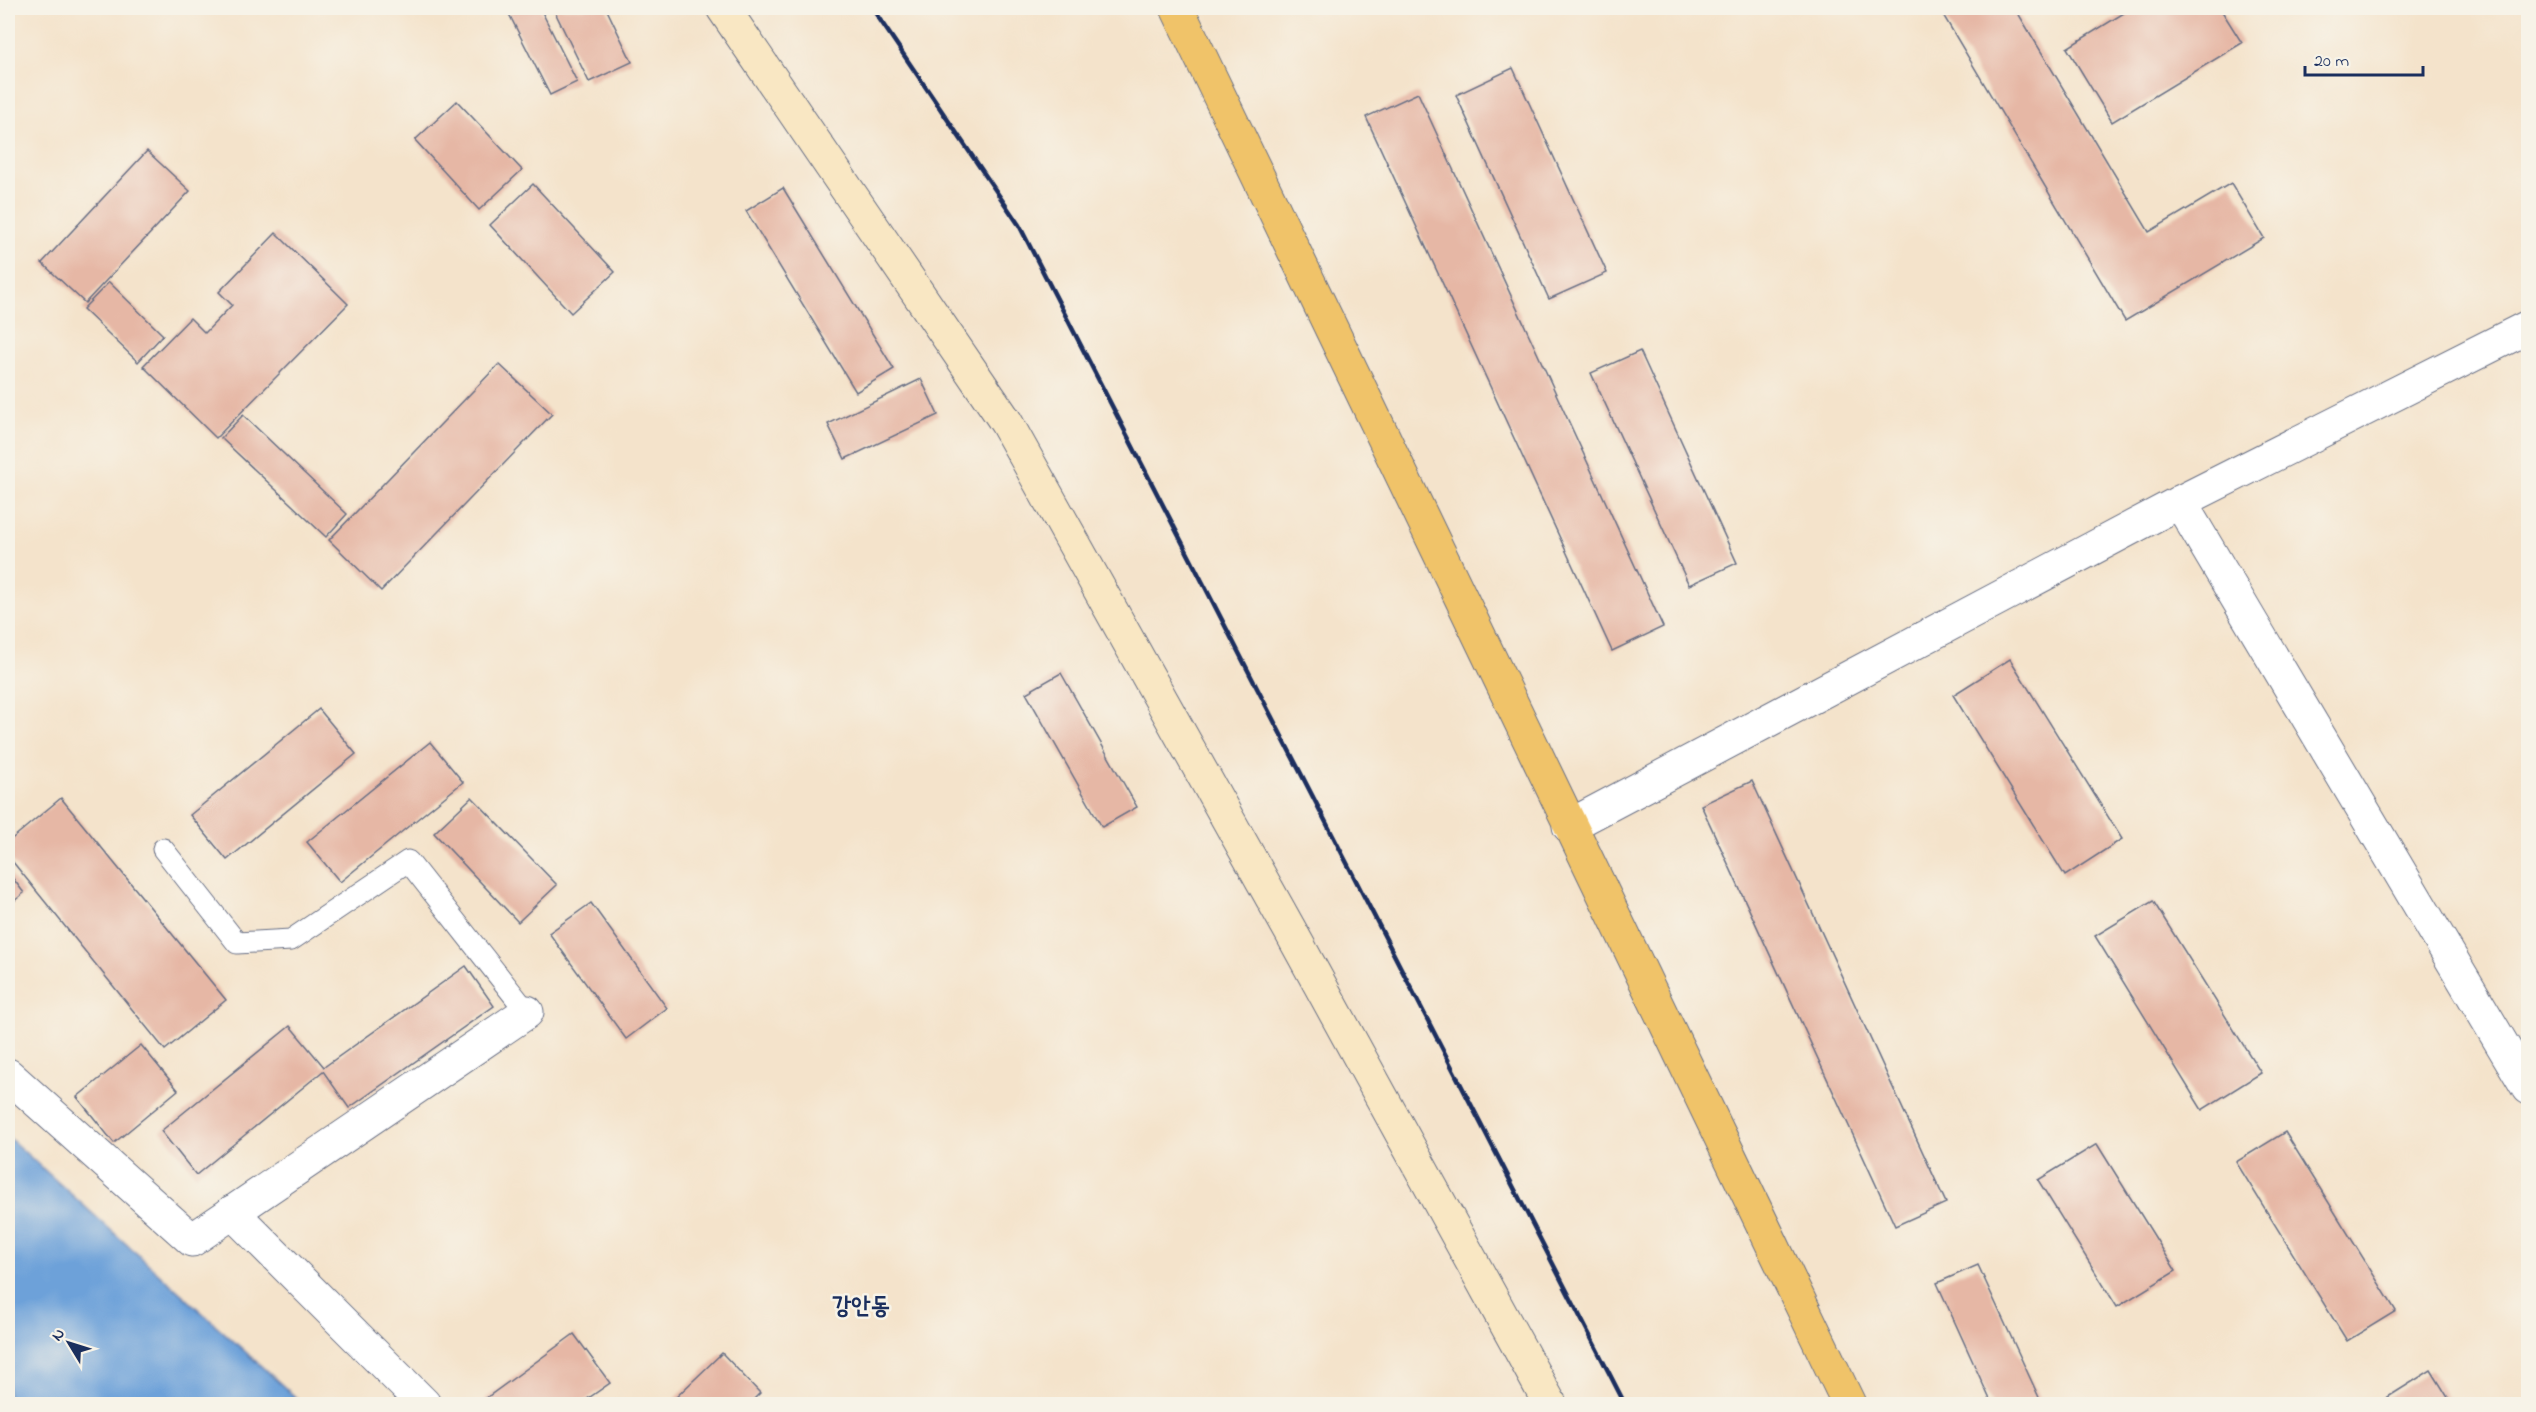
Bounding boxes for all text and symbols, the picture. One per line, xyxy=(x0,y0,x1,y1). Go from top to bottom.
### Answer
scale bar xyxy=(2305,39,2424,77)
text: 20 m xyxy=(2314,49,2349,75)
district label: 강안동 xyxy=(832,1290,890,1325)
north arrow xyxy=(39,1313,99,1373)
text: N xyxy=(46,1323,72,1347)

